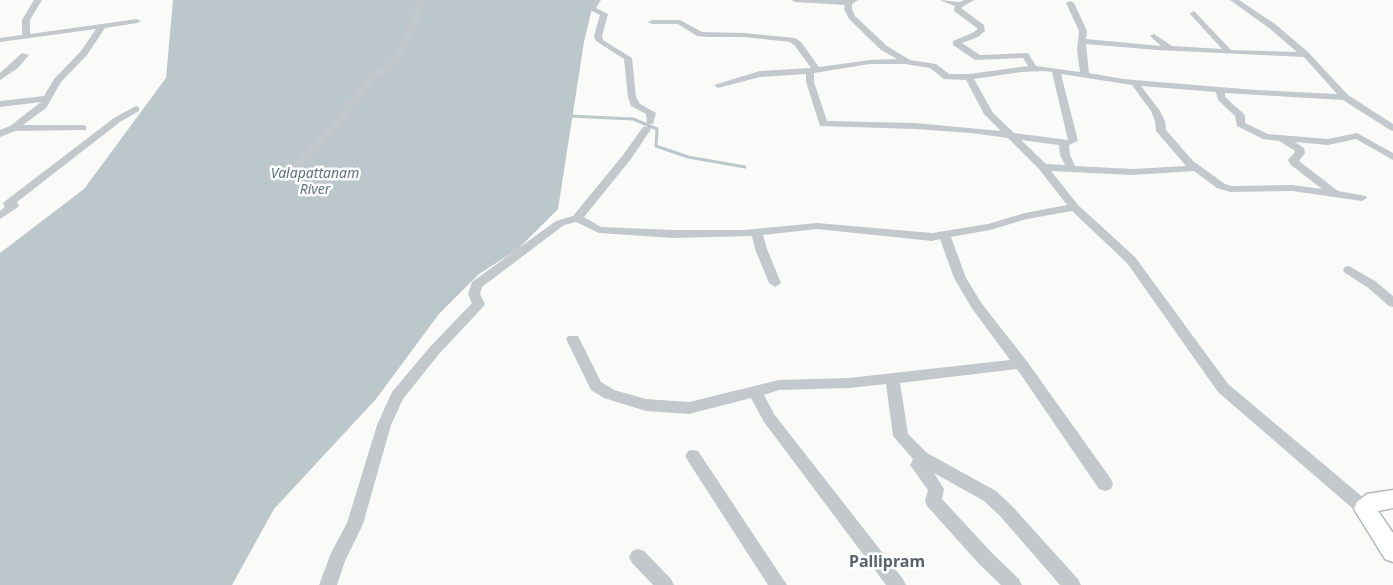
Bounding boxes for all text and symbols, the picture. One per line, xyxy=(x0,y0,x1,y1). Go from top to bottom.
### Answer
water label: Valapattanam River xyxy=(271,166,359,198)
district label: Pallipram xyxy=(849,552,925,572)

